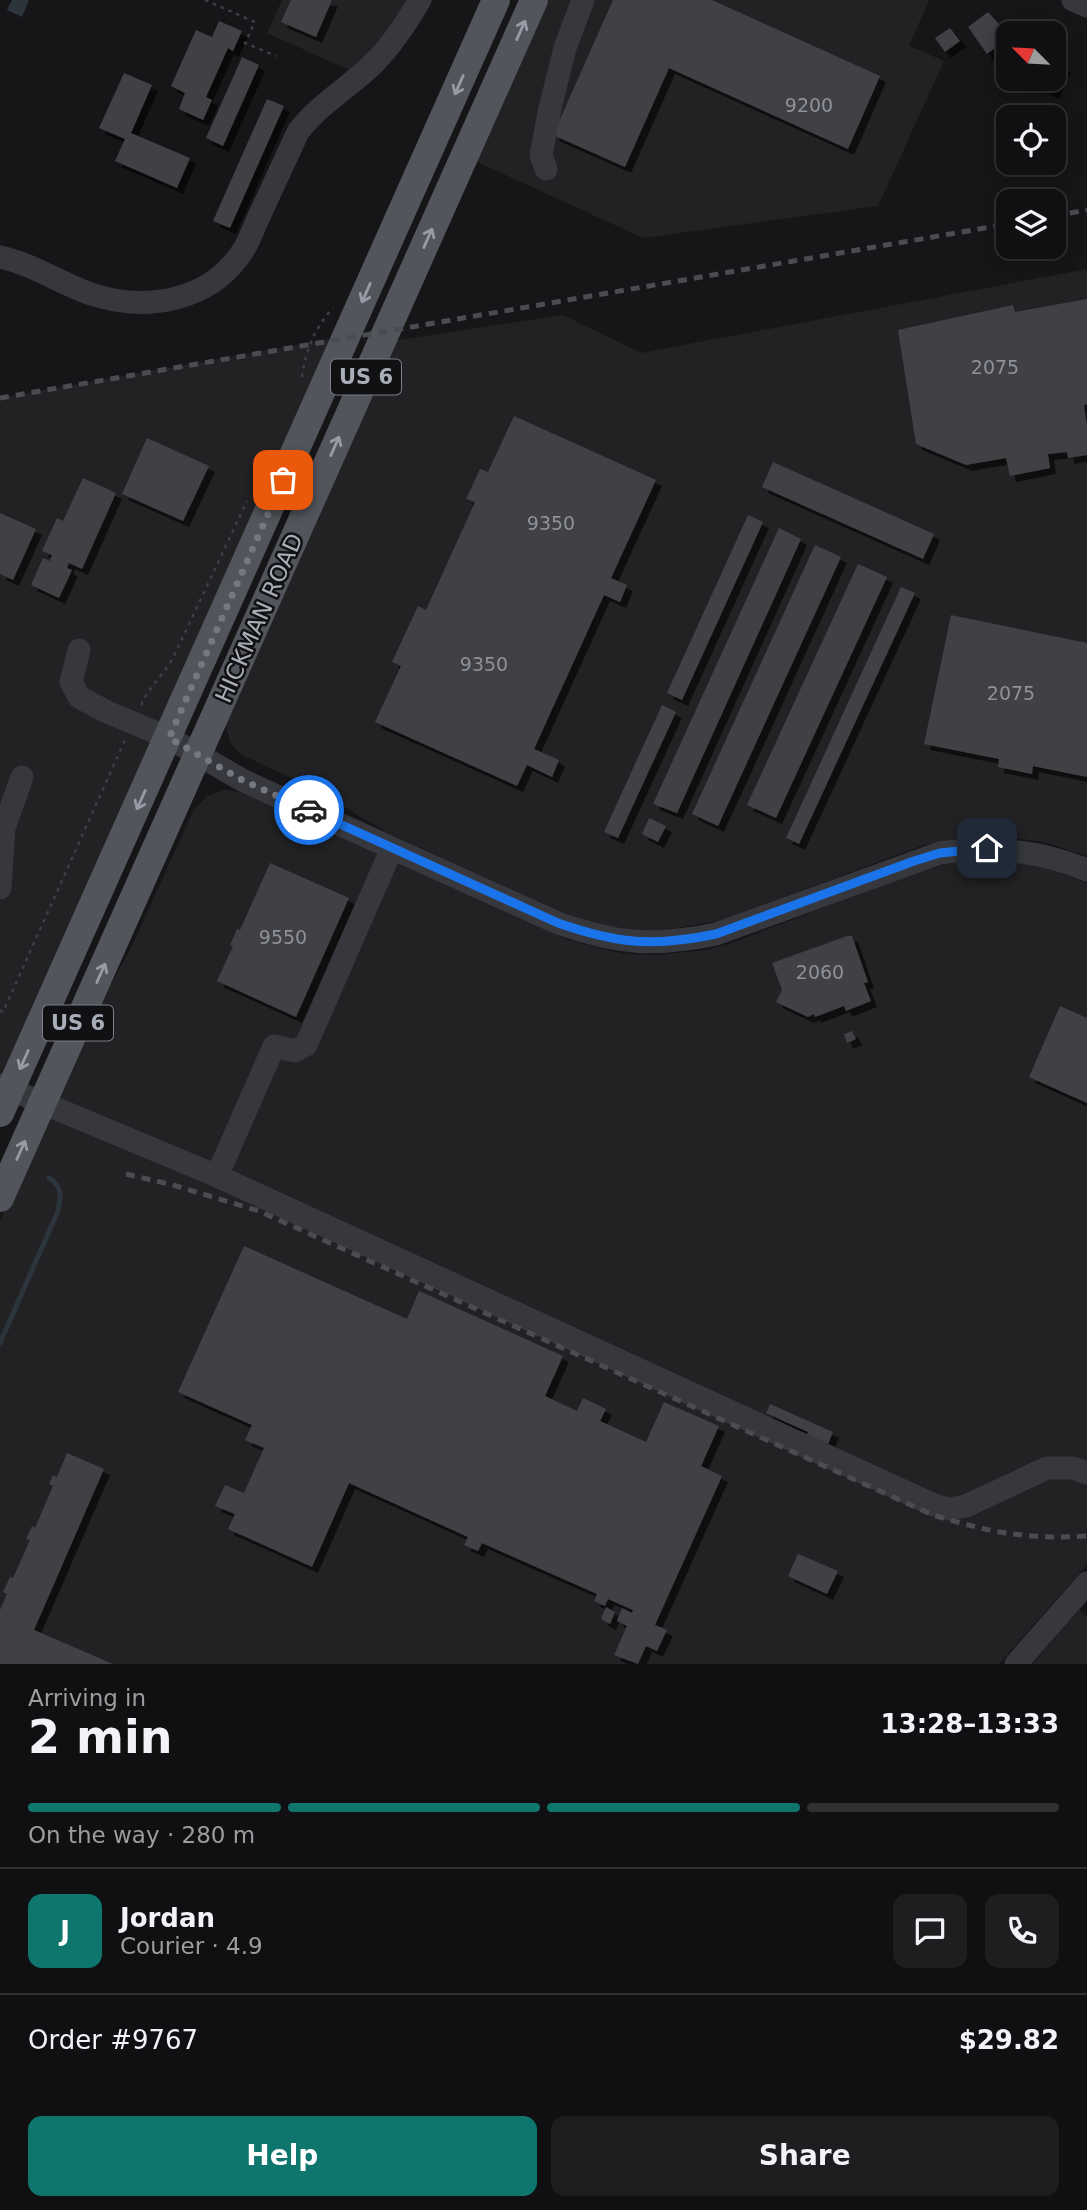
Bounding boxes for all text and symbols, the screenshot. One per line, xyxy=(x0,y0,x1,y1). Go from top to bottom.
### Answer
one-way arrow xyxy=(515,20,528,42)
north arrow xyxy=(996,21,1066,91)
map controls xyxy=(996,21,1066,259)
one-way arrow xyxy=(452,74,465,95)
house number: 9200 xyxy=(785,94,833,116)
button: locate xyxy=(996,105,1066,175)
button: layers xyxy=(996,189,1066,259)
one-way arrow xyxy=(422,228,435,249)
one-way arrow xyxy=(359,281,372,303)
house number: 2075 xyxy=(971,356,1019,378)
road number: US 6 xyxy=(331,360,401,394)
one-way arrow xyxy=(329,436,342,457)
pin xyxy=(253,450,313,510)
icon: bag xyxy=(264,461,302,499)
house number: 9350 xyxy=(527,512,575,534)
street label: HICKMAN ROAD xyxy=(210,529,308,707)
house number: 9350 xyxy=(460,653,508,675)
house number: 2075 xyxy=(987,682,1035,704)
courier xyxy=(274,775,344,845)
one-way arrow xyxy=(134,789,147,810)
icon: car xyxy=(290,791,328,829)
pin xyxy=(957,818,1017,878)
icon: home xyxy=(968,829,1006,867)
house number: 9550 xyxy=(259,926,307,948)
house number: 2060 xyxy=(796,961,844,983)
one-way arrow xyxy=(95,963,108,984)
road number: US 6 xyxy=(43,1006,113,1040)
one-way arrow xyxy=(17,1049,30,1070)
one-way arrow xyxy=(15,1140,28,1162)
text: Arriving in xyxy=(28,1685,146,1711)
text: 13:28–13:33 xyxy=(880,1709,1059,1739)
text: 2 min xyxy=(28,1710,172,1764)
text: On the way · 280 m xyxy=(28,1822,255,1848)
button: chat xyxy=(893,1894,967,1968)
button: phone xyxy=(985,1894,1059,1968)
text: Jordan xyxy=(120,1903,215,1933)
text: J xyxy=(60,1916,70,1946)
text: Courier · 4.9 xyxy=(120,1933,263,1959)
text: Order #9767 xyxy=(28,2025,198,2055)
text: $29.82 xyxy=(959,2025,1059,2055)
button: Help xyxy=(28,2116,537,2196)
button: Share xyxy=(551,2116,1059,2196)

